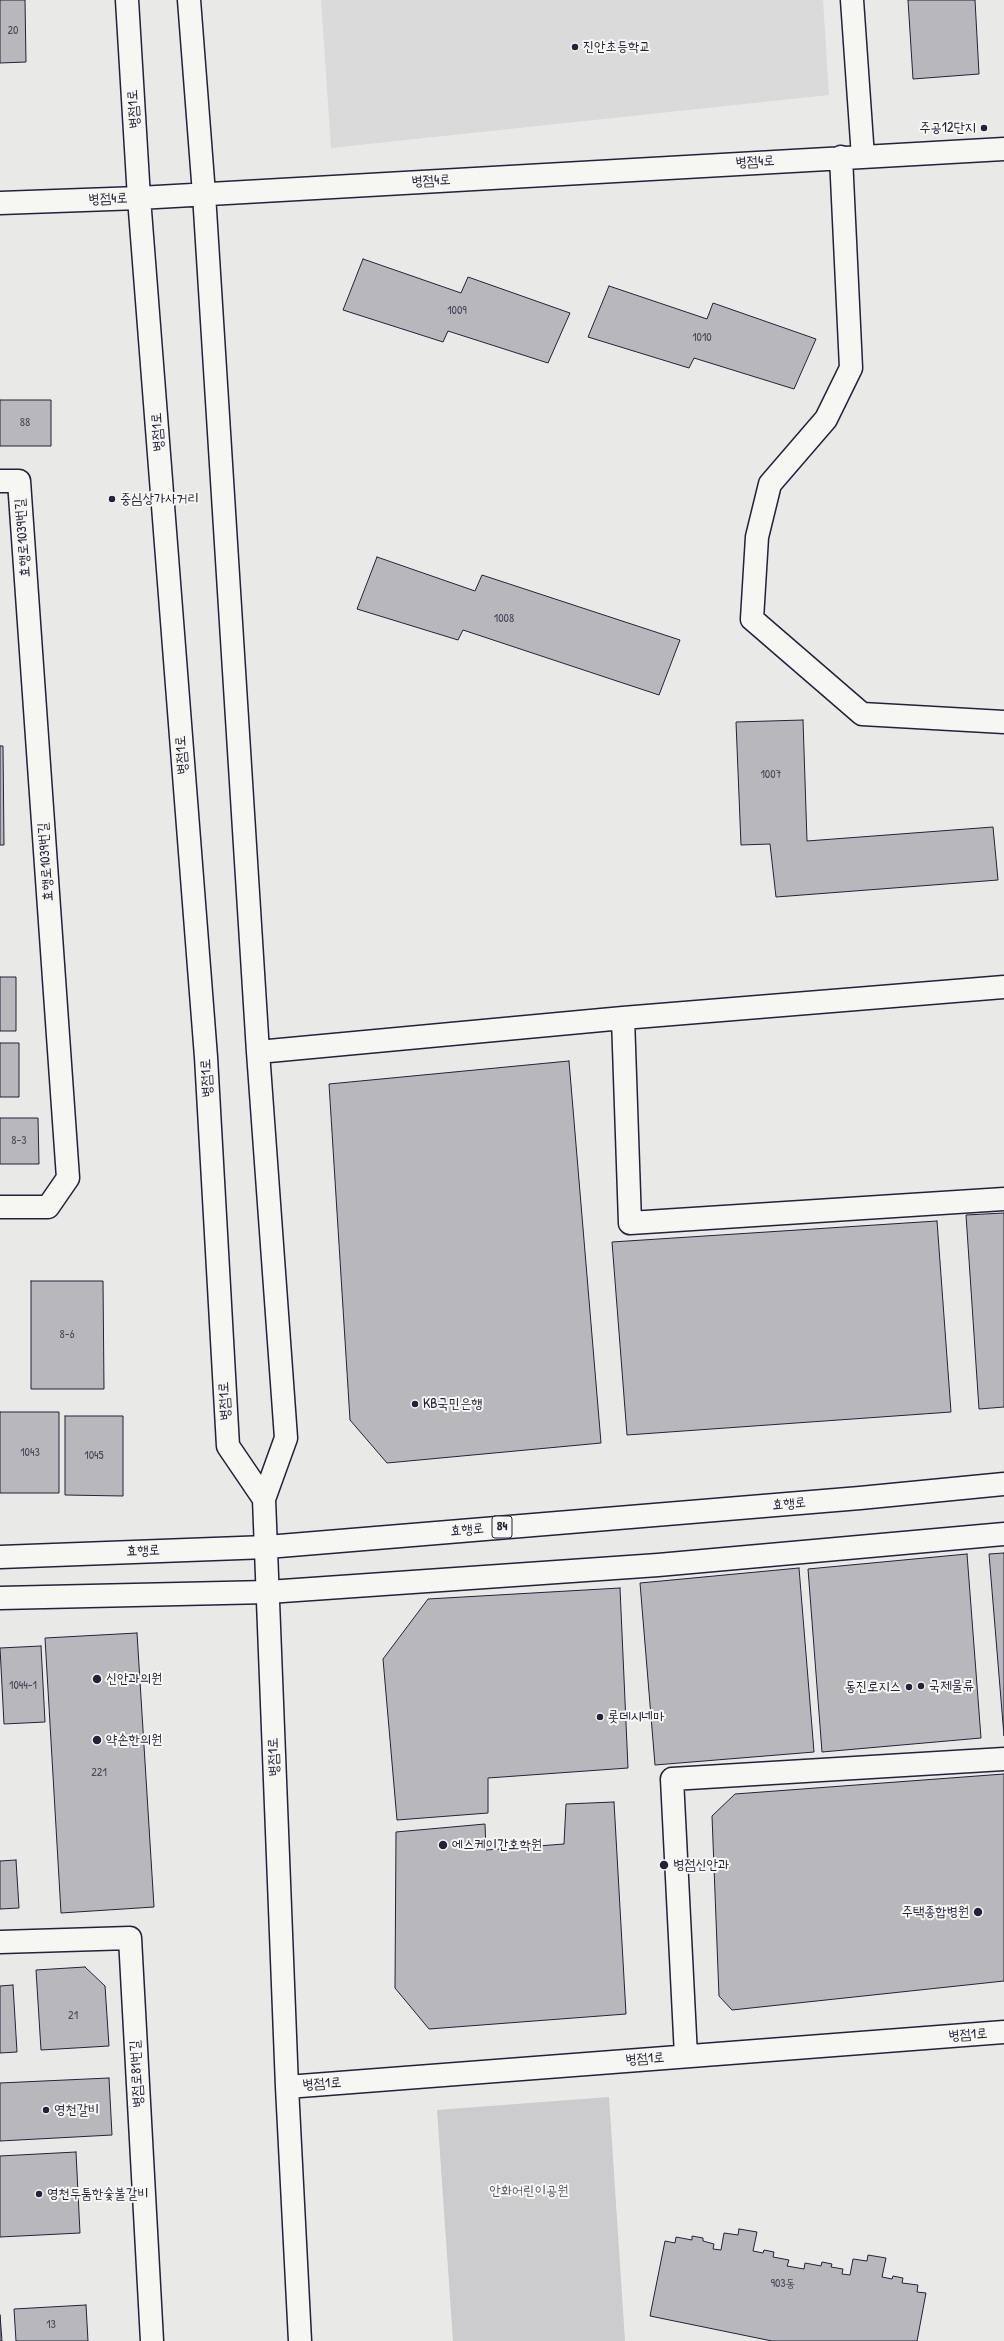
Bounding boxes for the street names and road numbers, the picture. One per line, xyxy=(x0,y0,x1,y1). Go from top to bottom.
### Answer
street label: 병점1로 xyxy=(124,89,144,129)
street label: 병점4로 xyxy=(735,153,775,171)
street label: 병점4로 xyxy=(411,172,451,190)
street label: 병점4로 xyxy=(88,190,128,208)
street label: 병점1로 xyxy=(148,412,168,452)
street label: 효행로1039번길 xyxy=(12,498,34,578)
street label: 병점1로 xyxy=(172,735,192,775)
street label: 효행로1039번길 xyxy=(35,822,57,902)
street label: 병점1로 xyxy=(198,1058,216,1098)
street label: 병점1로 xyxy=(216,1381,234,1421)
street label: 효행로 xyxy=(771,1494,807,1514)
road number: 84 xyxy=(492,1516,512,1538)
street label: 효행로 xyxy=(449,1520,485,1540)
street label: 효행로 xyxy=(126,1542,160,1560)
street label: 병점1로 xyxy=(265,1737,283,1777)
street label: 병점1로 xyxy=(948,2025,988,2045)
street label: 병점로81번길 xyxy=(127,2040,147,2108)
street label: 병점1로 xyxy=(625,2049,665,2069)
street label: 병점1로 xyxy=(302,2074,342,2094)

